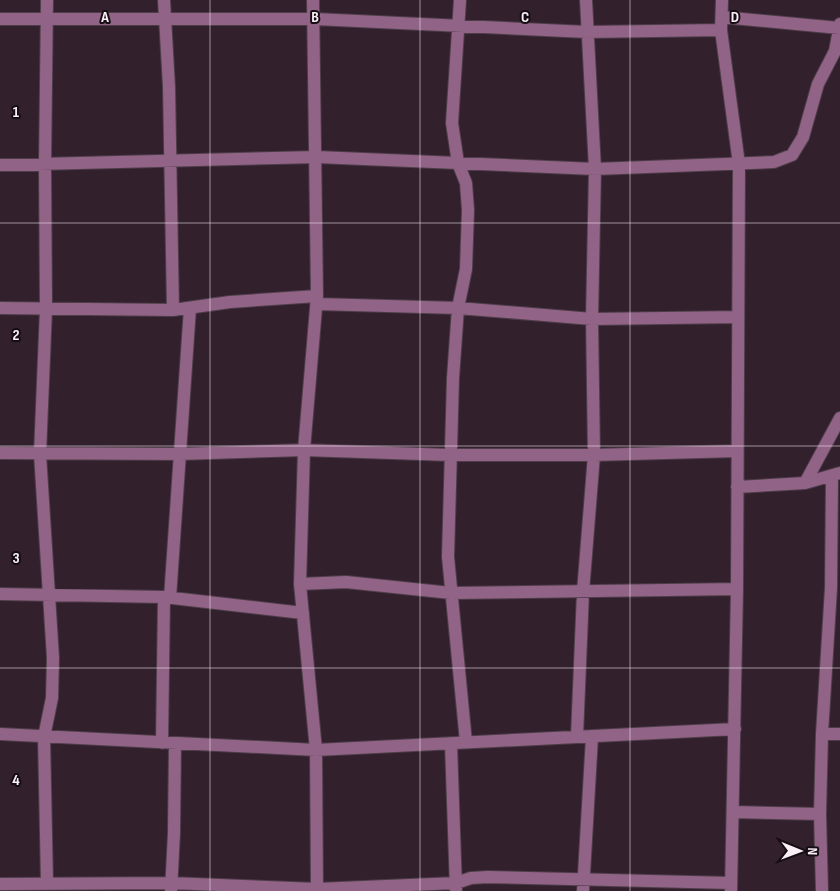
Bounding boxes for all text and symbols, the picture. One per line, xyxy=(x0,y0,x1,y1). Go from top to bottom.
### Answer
text: A xyxy=(100,8,109,27)
text: B xyxy=(311,8,319,27)
text: C xyxy=(521,8,529,27)
text: D xyxy=(731,8,739,27)
text: 1 xyxy=(13,103,20,122)
text: 2 xyxy=(12,326,20,345)
text: 3 xyxy=(12,549,20,568)
text: 4 xyxy=(12,771,20,790)
north arrow xyxy=(775,826,825,876)
text: N xyxy=(804,847,821,855)

